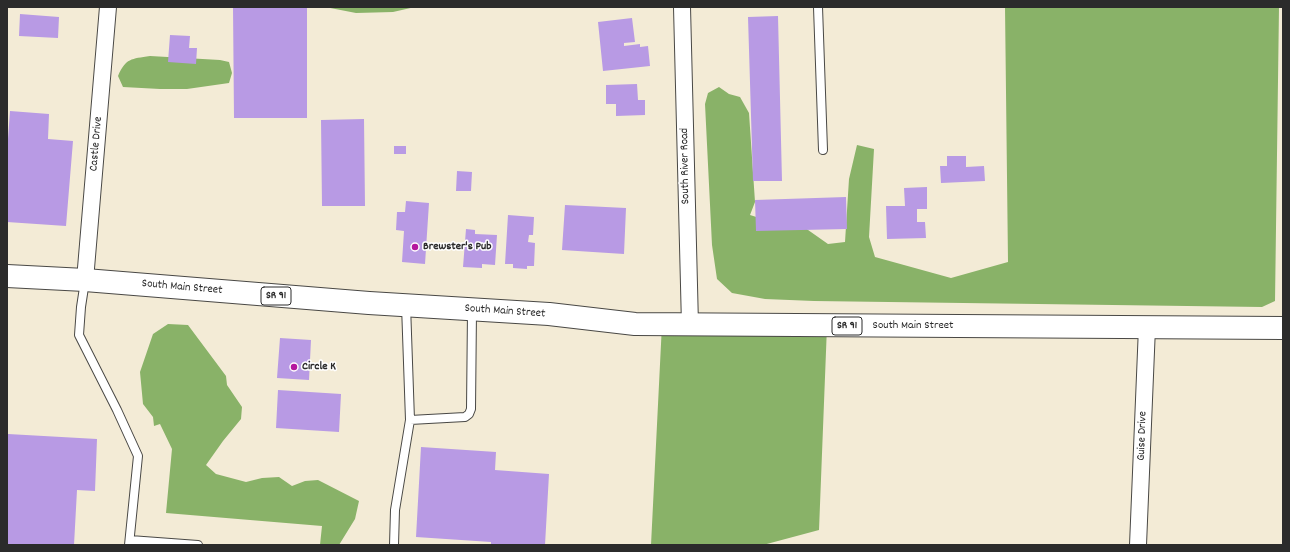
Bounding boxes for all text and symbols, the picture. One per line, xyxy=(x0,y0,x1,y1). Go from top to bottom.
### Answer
street label: Castle Drive xyxy=(87,116,107,172)
street label: South River Road xyxy=(678,128,694,204)
place label: Brewster's Pub xyxy=(423,240,491,254)
marker: Brewster's Pub xyxy=(410,242,420,252)
street label: South Main Street xyxy=(141,277,223,299)
road number: SR 91 xyxy=(261,287,291,305)
street label: South Main Street xyxy=(464,302,546,322)
road number: SR 91 xyxy=(832,317,862,335)
street label: South Main Street xyxy=(873,319,953,333)
place label: Circle K xyxy=(302,360,336,374)
marker: Circle K xyxy=(289,362,299,372)
street label: Guise Drive xyxy=(1135,411,1151,461)

